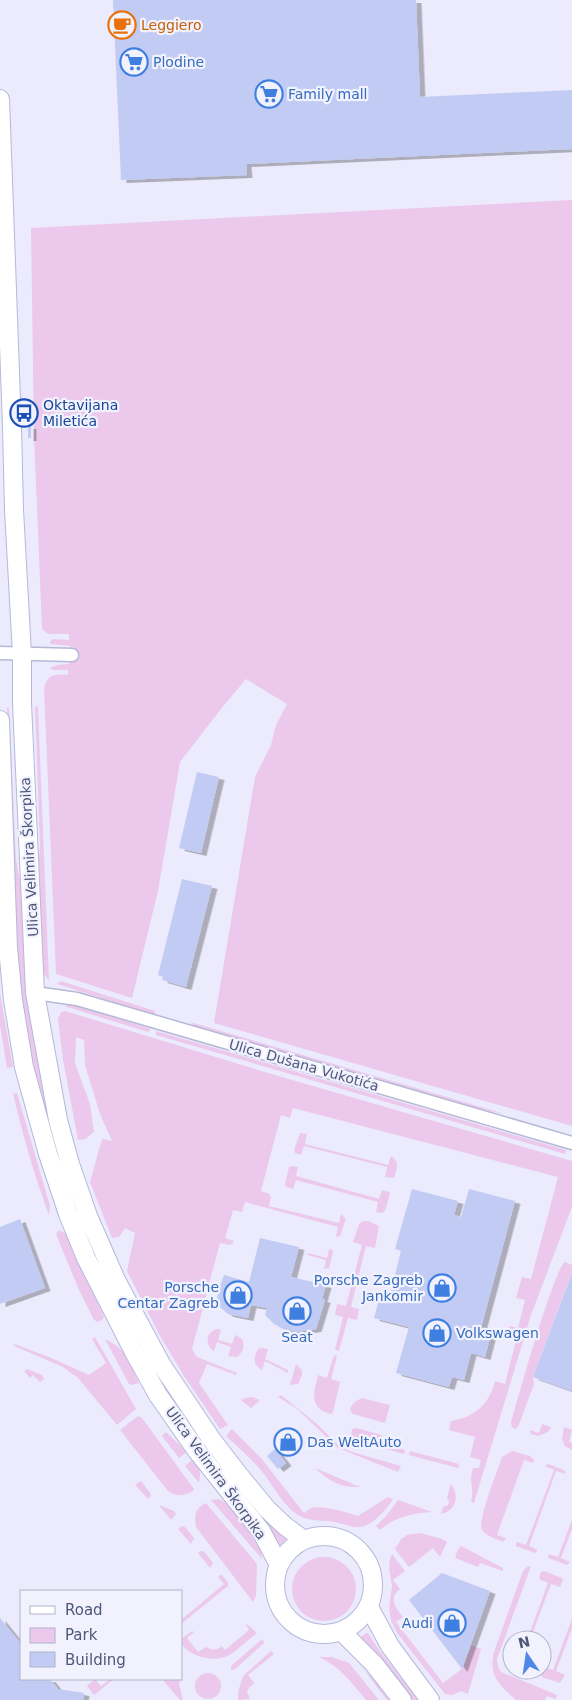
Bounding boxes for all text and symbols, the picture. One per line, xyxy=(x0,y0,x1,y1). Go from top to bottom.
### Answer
cafe icon: Leggiero xyxy=(107,10,137,40)
place label: Leggiero xyxy=(141,17,201,33)
supermarket icon: Plodine xyxy=(119,47,149,77)
place label: Plodine xyxy=(153,54,204,70)
supermarket icon: Family mall xyxy=(254,79,284,109)
place label: Family mall xyxy=(288,86,368,102)
place label: Oktavijana Miletića xyxy=(43,397,118,429)
bus stop icon: Oktavijana Miletića xyxy=(9,398,39,428)
street label: Ulica Velimira Škorpika xyxy=(16,777,41,937)
street label: Ulica Dušana Vukotića xyxy=(227,1036,381,1094)
place label: Porsche Zagreb Jankomir xyxy=(314,1272,423,1304)
shop icon: Porsche Zagreb Jankomir xyxy=(427,1273,457,1303)
place label: Porsche Centar Zagreb xyxy=(117,1279,219,1311)
shop icon: Porsche Centar Zagreb xyxy=(223,1280,253,1310)
shop icon: Seat xyxy=(282,1296,312,1326)
shop icon: Volkswagen xyxy=(422,1318,452,1348)
place label: Volkswagen xyxy=(456,1325,539,1341)
place label: Seat xyxy=(281,1329,313,1345)
street label: Ulica Velimira Škorpika xyxy=(163,1403,270,1542)
shop icon: Das WeltAuto xyxy=(273,1427,303,1457)
place label: Das WeltAuto xyxy=(307,1434,402,1450)
legend xyxy=(20,1590,182,1680)
text: Road xyxy=(65,1601,103,1619)
shop icon: Audi xyxy=(437,1608,467,1638)
place label: Audi xyxy=(402,1615,433,1631)
text: Park xyxy=(65,1626,98,1644)
north arrow xyxy=(502,1630,552,1680)
text: N xyxy=(517,1633,532,1651)
text: Building xyxy=(65,1651,126,1669)

